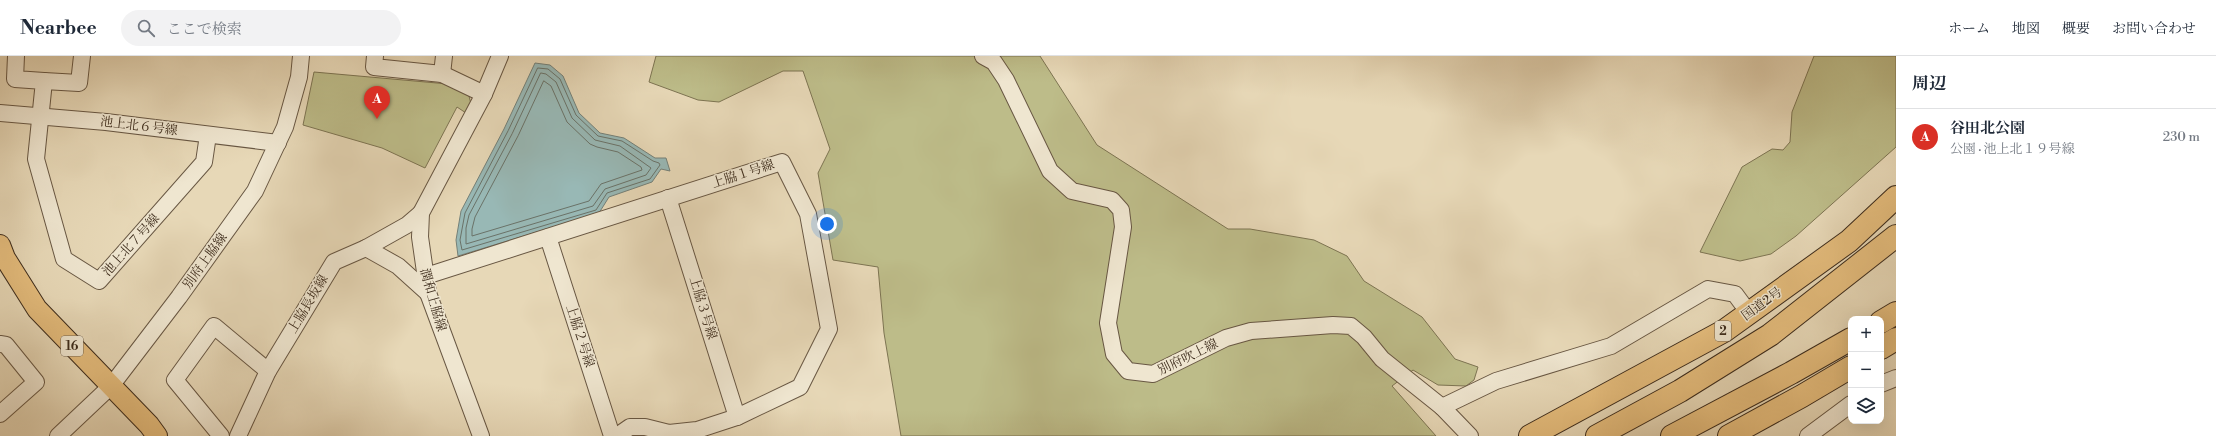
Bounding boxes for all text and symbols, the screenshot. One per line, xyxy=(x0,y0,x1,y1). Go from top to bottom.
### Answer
search box xyxy=(121,10,401,46)
text: Nearbee xyxy=(20,16,97,40)
icon: search xyxy=(135,17,157,39)
text: ここで検索 xyxy=(167,20,242,39)
text: ホーム xyxy=(1948,20,1990,38)
text: 地図 xyxy=(2012,20,2040,38)
text: 概要 xyxy=(2062,20,2090,38)
text: お問い合わせ xyxy=(2112,20,2196,38)
text: 周辺 xyxy=(1912,73,1946,95)
pin: A xyxy=(364,86,390,119)
street label: 池上北６号線 xyxy=(99,113,179,139)
text: 谷田北公園 xyxy=(1950,119,2025,138)
text: A xyxy=(1920,129,1930,145)
text: 230 m xyxy=(2163,129,2200,145)
text: 公園 · 池上北１９号線 xyxy=(1950,141,2075,157)
street label: 上脇１号線 xyxy=(710,156,776,192)
street label: 池上北７号線 xyxy=(99,211,163,279)
your location xyxy=(817,214,837,234)
street label: 別府上脇線 xyxy=(179,230,231,292)
street label: 潤和上脇線 xyxy=(416,267,450,333)
street label: 上脇長坂線 xyxy=(284,272,332,336)
street label: 上脇３号線 xyxy=(686,275,720,341)
street label: 国道2号 xyxy=(1739,284,1785,324)
street label: 上脇２号線 xyxy=(562,303,598,369)
map controls xyxy=(1848,316,1884,424)
button: + xyxy=(1848,316,1884,352)
road number: 2 xyxy=(1715,321,1731,341)
road number: 16 xyxy=(61,336,83,356)
street label: 別府吹上線 xyxy=(1155,336,1221,378)
button: − xyxy=(1848,352,1884,388)
button: layers xyxy=(1848,388,1884,424)

